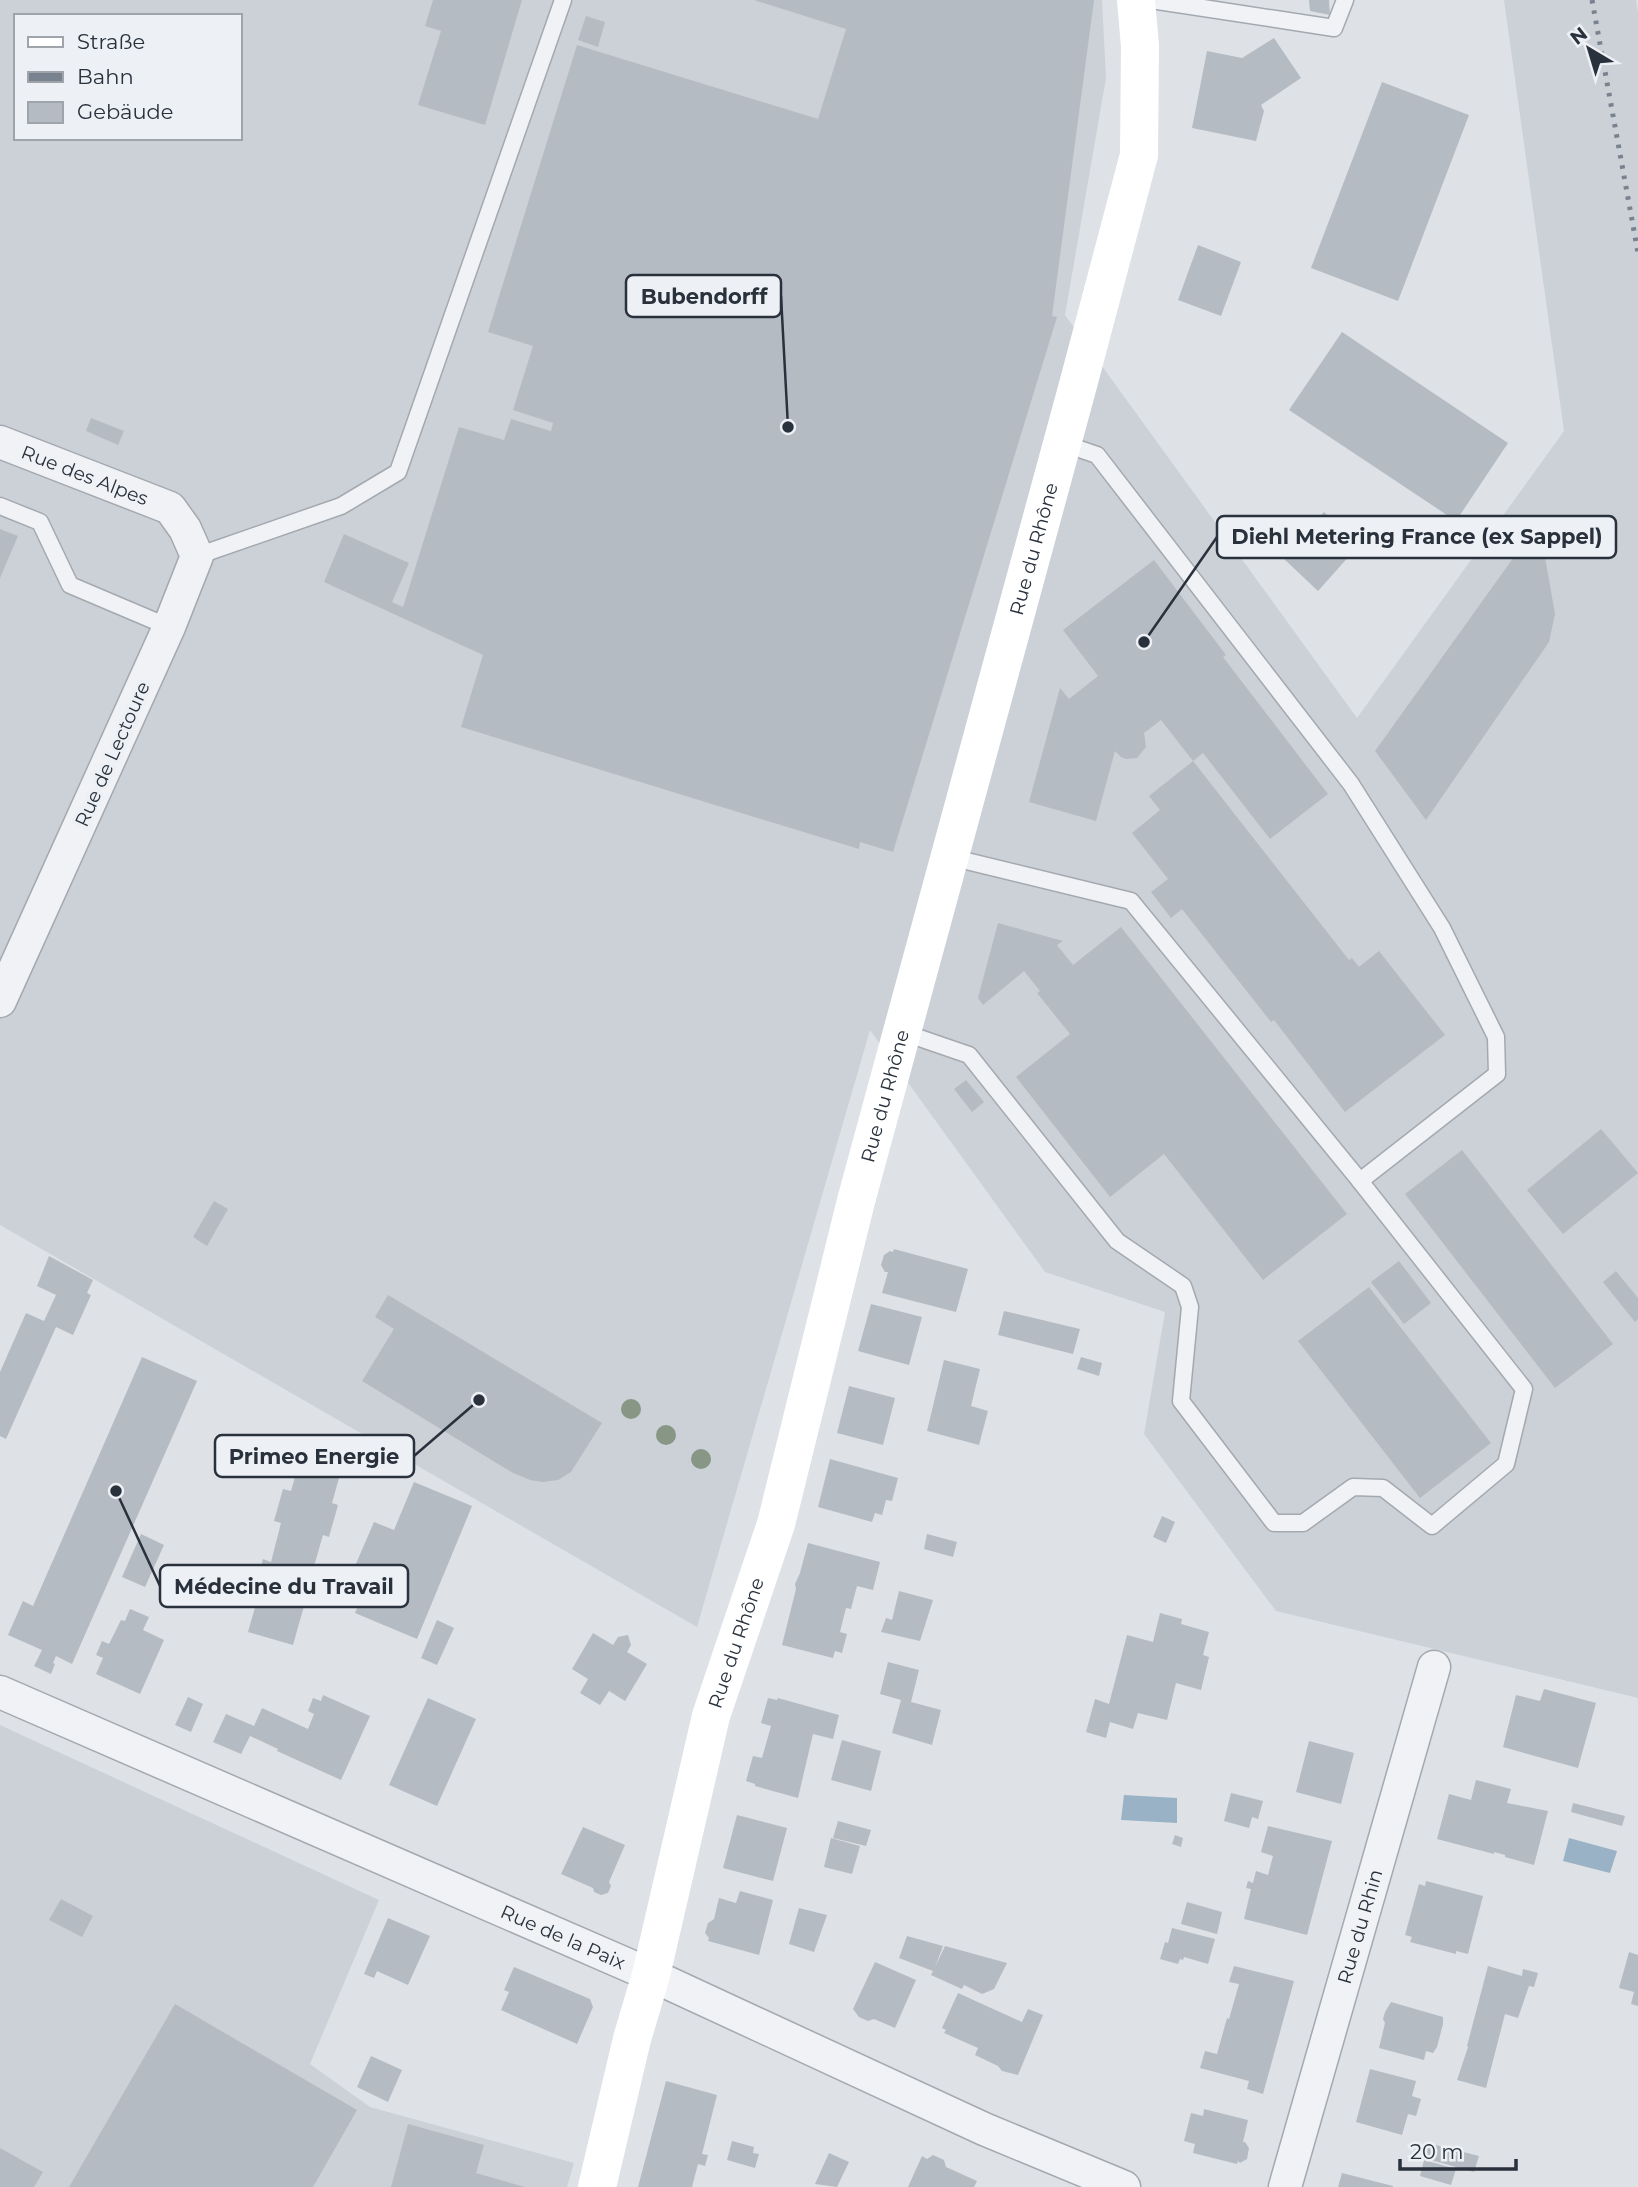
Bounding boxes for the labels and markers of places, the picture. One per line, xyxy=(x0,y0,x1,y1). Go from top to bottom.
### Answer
callout: Bubendorff xyxy=(626,275,781,317)
callout: Diehl Metering France (ex Sappel) xyxy=(1217,516,1616,558)
callout: Primeo Energie xyxy=(215,1435,414,1477)
callout: Médecine du Travail xyxy=(160,1565,408,1607)

